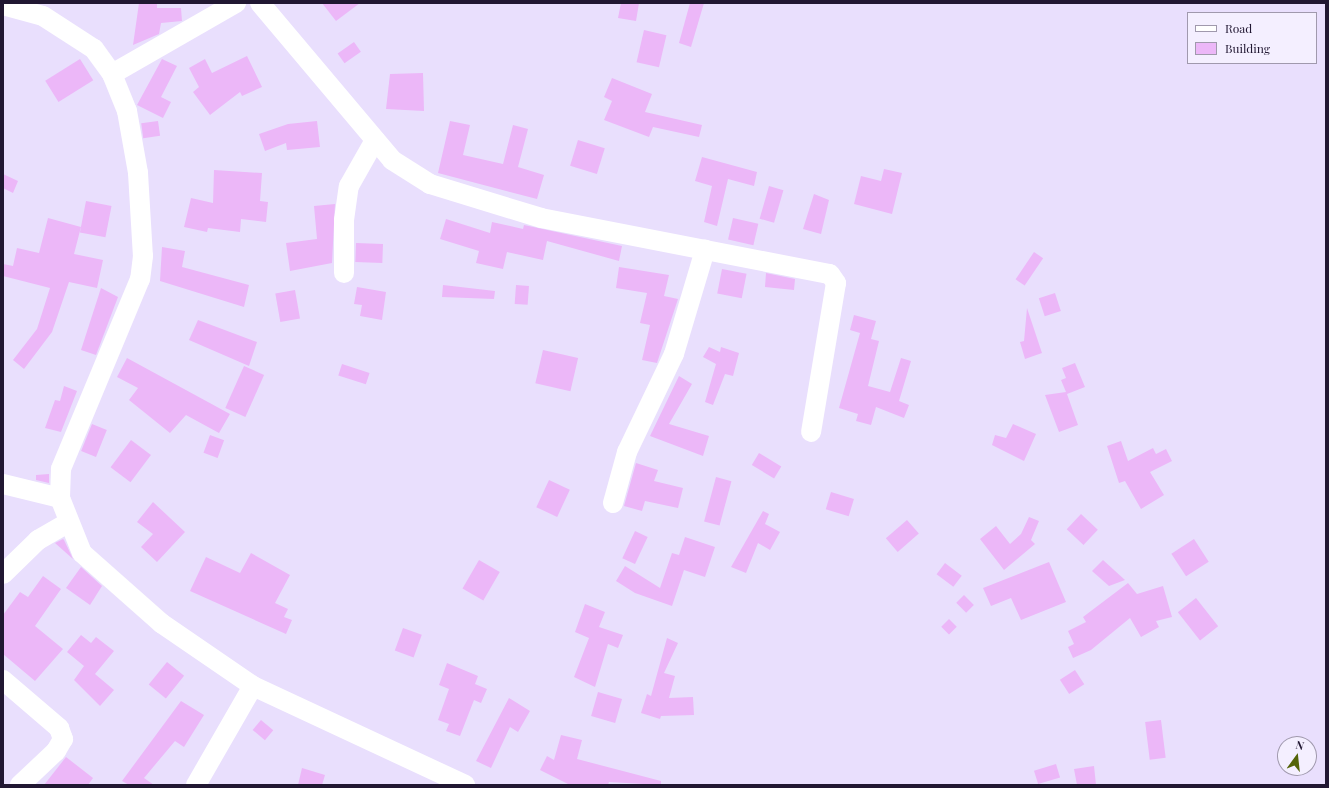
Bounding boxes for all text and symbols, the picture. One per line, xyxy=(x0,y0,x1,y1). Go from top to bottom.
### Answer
legend xyxy=(1187,12,1317,64)
text: Road xyxy=(1225,20,1252,36)
text: Building xyxy=(1225,40,1270,56)
north arrow xyxy=(1277,736,1317,776)
text: N xyxy=(1294,737,1306,753)

